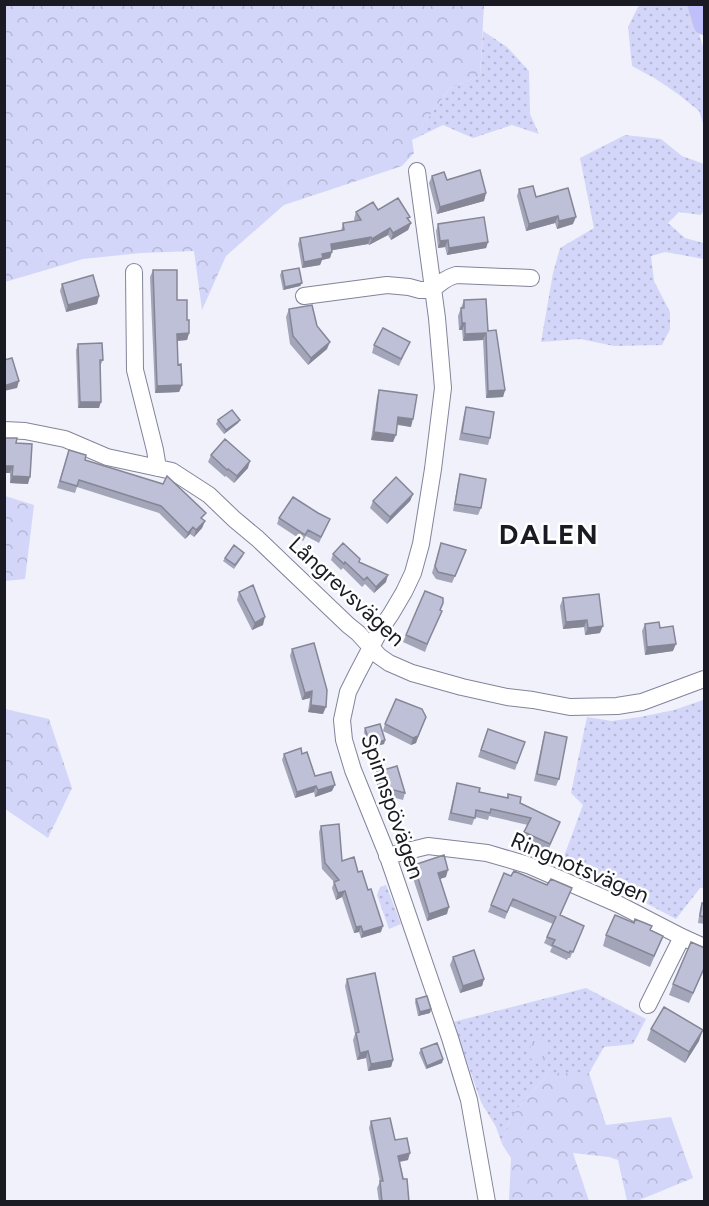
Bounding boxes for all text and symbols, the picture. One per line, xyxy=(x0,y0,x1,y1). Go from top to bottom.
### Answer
district label: DALEN xyxy=(499,517,599,551)
street label: Långrevsvägen xyxy=(283,531,410,652)
street label: Spinnspövägen xyxy=(355,730,430,882)
street label: Ringnotsvägen xyxy=(507,826,653,909)

